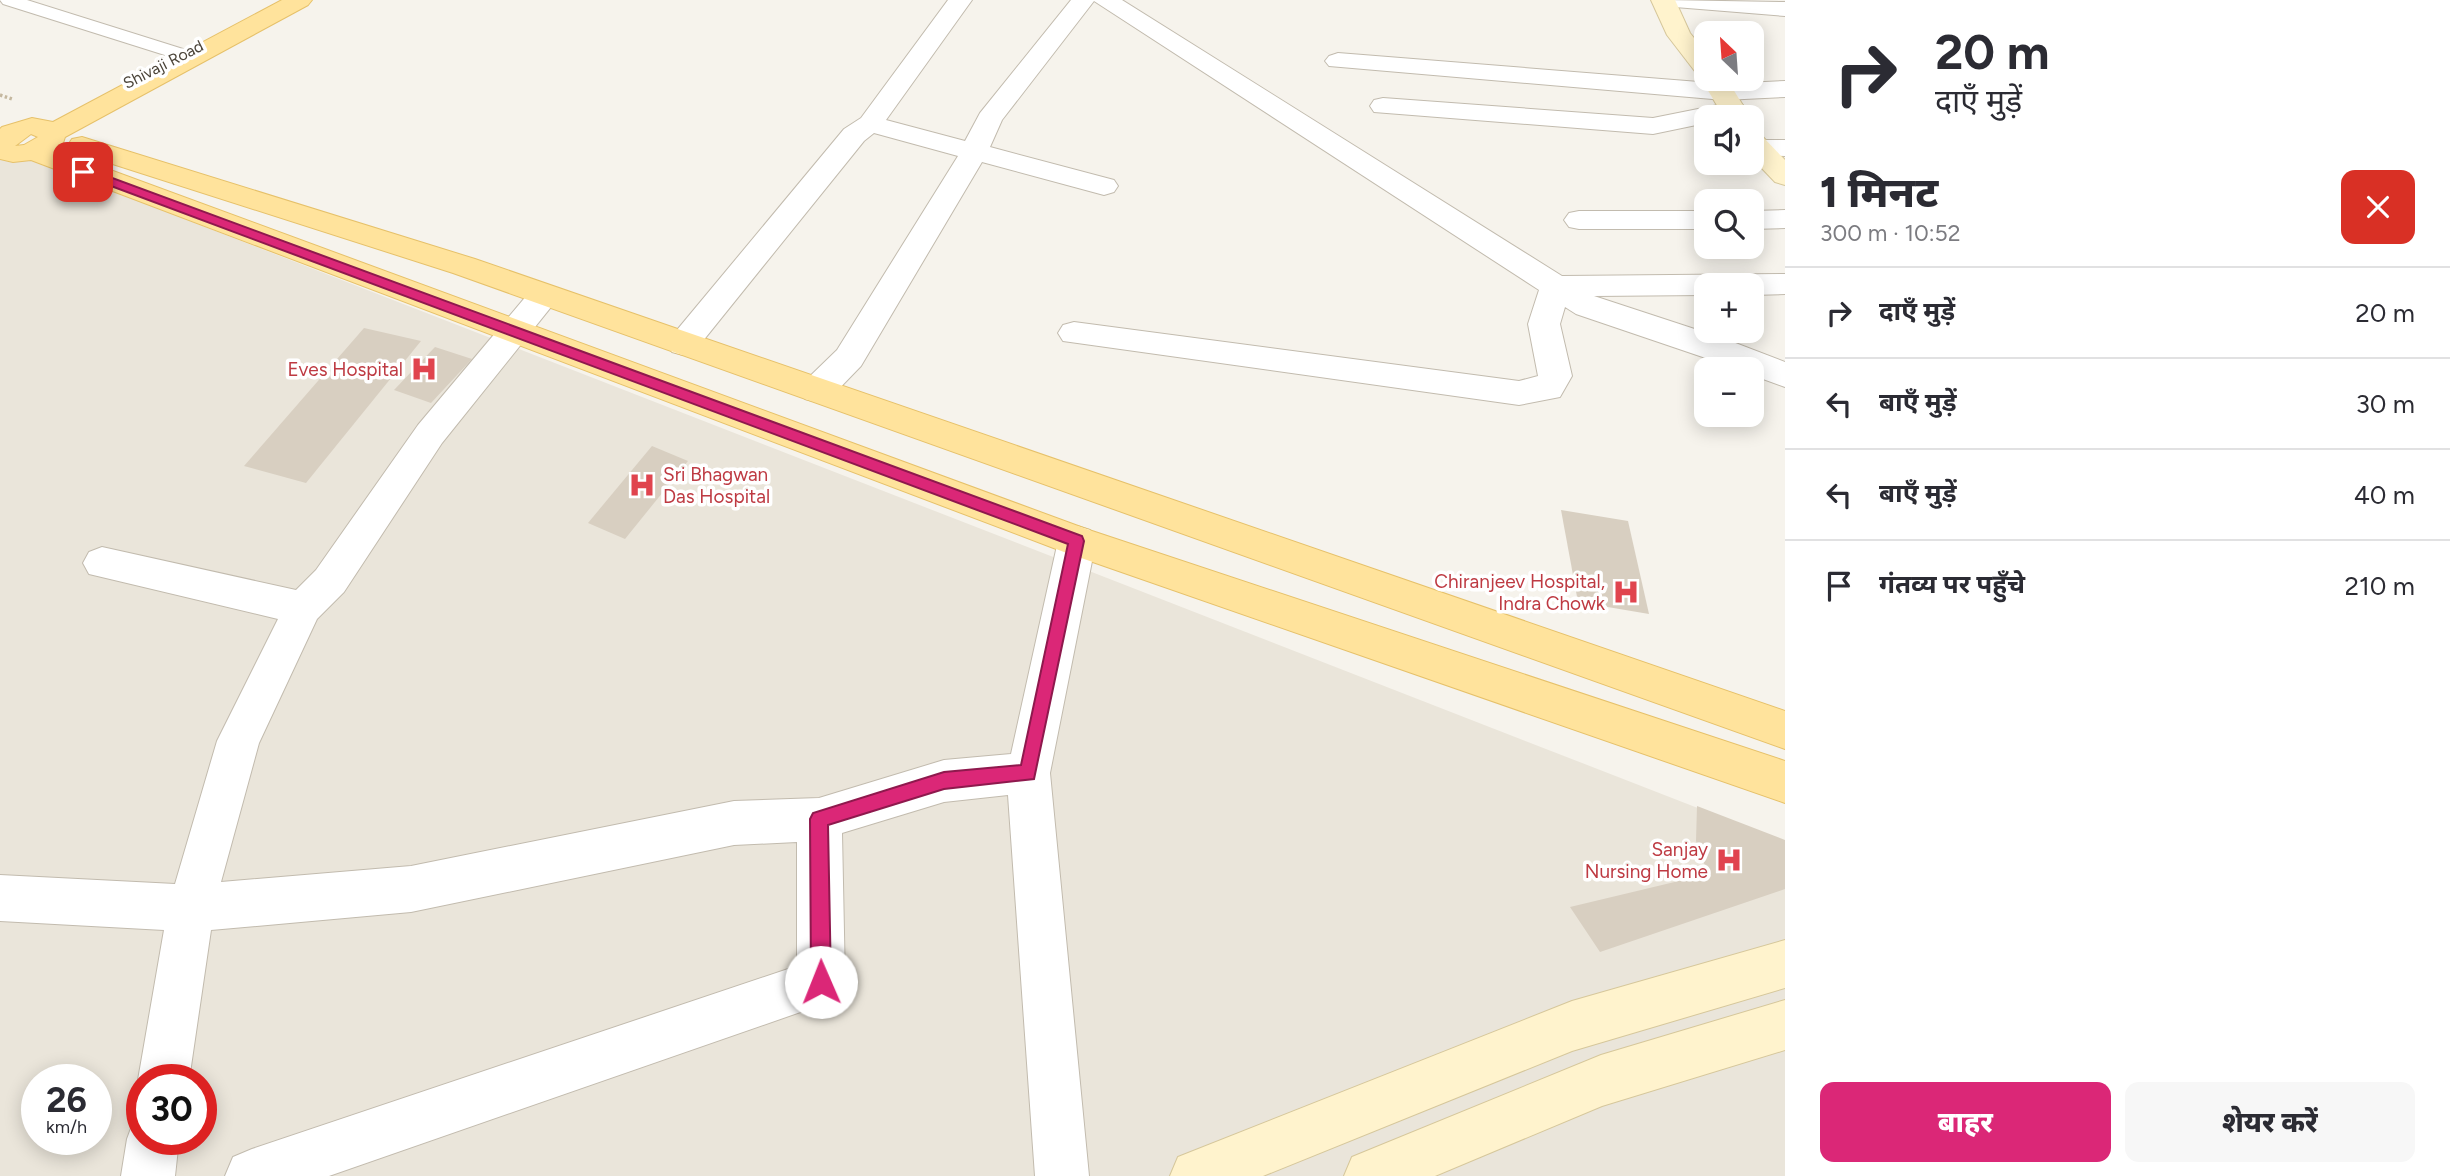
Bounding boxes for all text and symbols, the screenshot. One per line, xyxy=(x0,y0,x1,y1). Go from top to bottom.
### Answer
north arrow xyxy=(1694,21,1764,91)
map controls xyxy=(1694,21,1764,427)
text: 20 m xyxy=(1935,22,2050,81)
icon: right xyxy=(1820,28,1911,119)
street label: Shivaji Road xyxy=(120,36,207,93)
text: दाएँ मुड़ें xyxy=(1935,82,2022,120)
button: sound xyxy=(1694,105,1764,175)
pin xyxy=(53,142,113,202)
icon: arrive xyxy=(64,153,102,191)
text: 1 मिनट xyxy=(1820,167,1938,218)
button: close xyxy=(2341,170,2415,244)
button: search xyxy=(1694,189,1764,259)
text: 300 m · 10:52 xyxy=(1820,219,1961,247)
button: + xyxy=(1694,273,1764,343)
icon: right xyxy=(1820,294,1858,332)
text: दाएँ मुड़ें xyxy=(1879,295,1955,327)
text: 20 m xyxy=(2355,297,2415,329)
hospital icon: Eves Hospital xyxy=(409,354,439,384)
button: − xyxy=(1694,357,1764,427)
place label: Eves Hospital xyxy=(287,358,403,381)
icon: left xyxy=(1820,385,1858,423)
text: बाएँ मुड़ें xyxy=(1879,386,1956,418)
text: 30 m xyxy=(2356,388,2415,420)
place label: Sri Bhagwan Das Hospital xyxy=(663,463,770,508)
hospital icon: Sri Bhagwan Das Hospital xyxy=(627,470,657,500)
icon: left xyxy=(1820,476,1858,514)
text: बाएँ मुड़ें xyxy=(1879,477,1956,509)
text: 40 m xyxy=(2354,479,2415,511)
icon: arrive xyxy=(1820,567,1858,605)
text: गंतव्य पर पहुँचे xyxy=(1879,568,2025,600)
place label: Chiranjeev Hospital, Indra Chowk xyxy=(1434,570,1606,615)
text: 210 m xyxy=(2345,570,2415,602)
hospital icon: Chiranjeev Hospital, Indra Chowk xyxy=(1611,577,1641,607)
place label: Sanjay Nursing Home xyxy=(1585,838,1708,883)
hospital icon: Sanjay Nursing Home xyxy=(1714,845,1744,875)
position arrow xyxy=(784,945,858,1019)
speed limit sign: 30 xyxy=(126,1064,217,1155)
text: 26 xyxy=(46,1079,87,1121)
button: बाहर xyxy=(1820,1082,2111,1162)
button: शेयर करें xyxy=(2125,1082,2415,1162)
text: km/h xyxy=(46,1116,87,1138)

